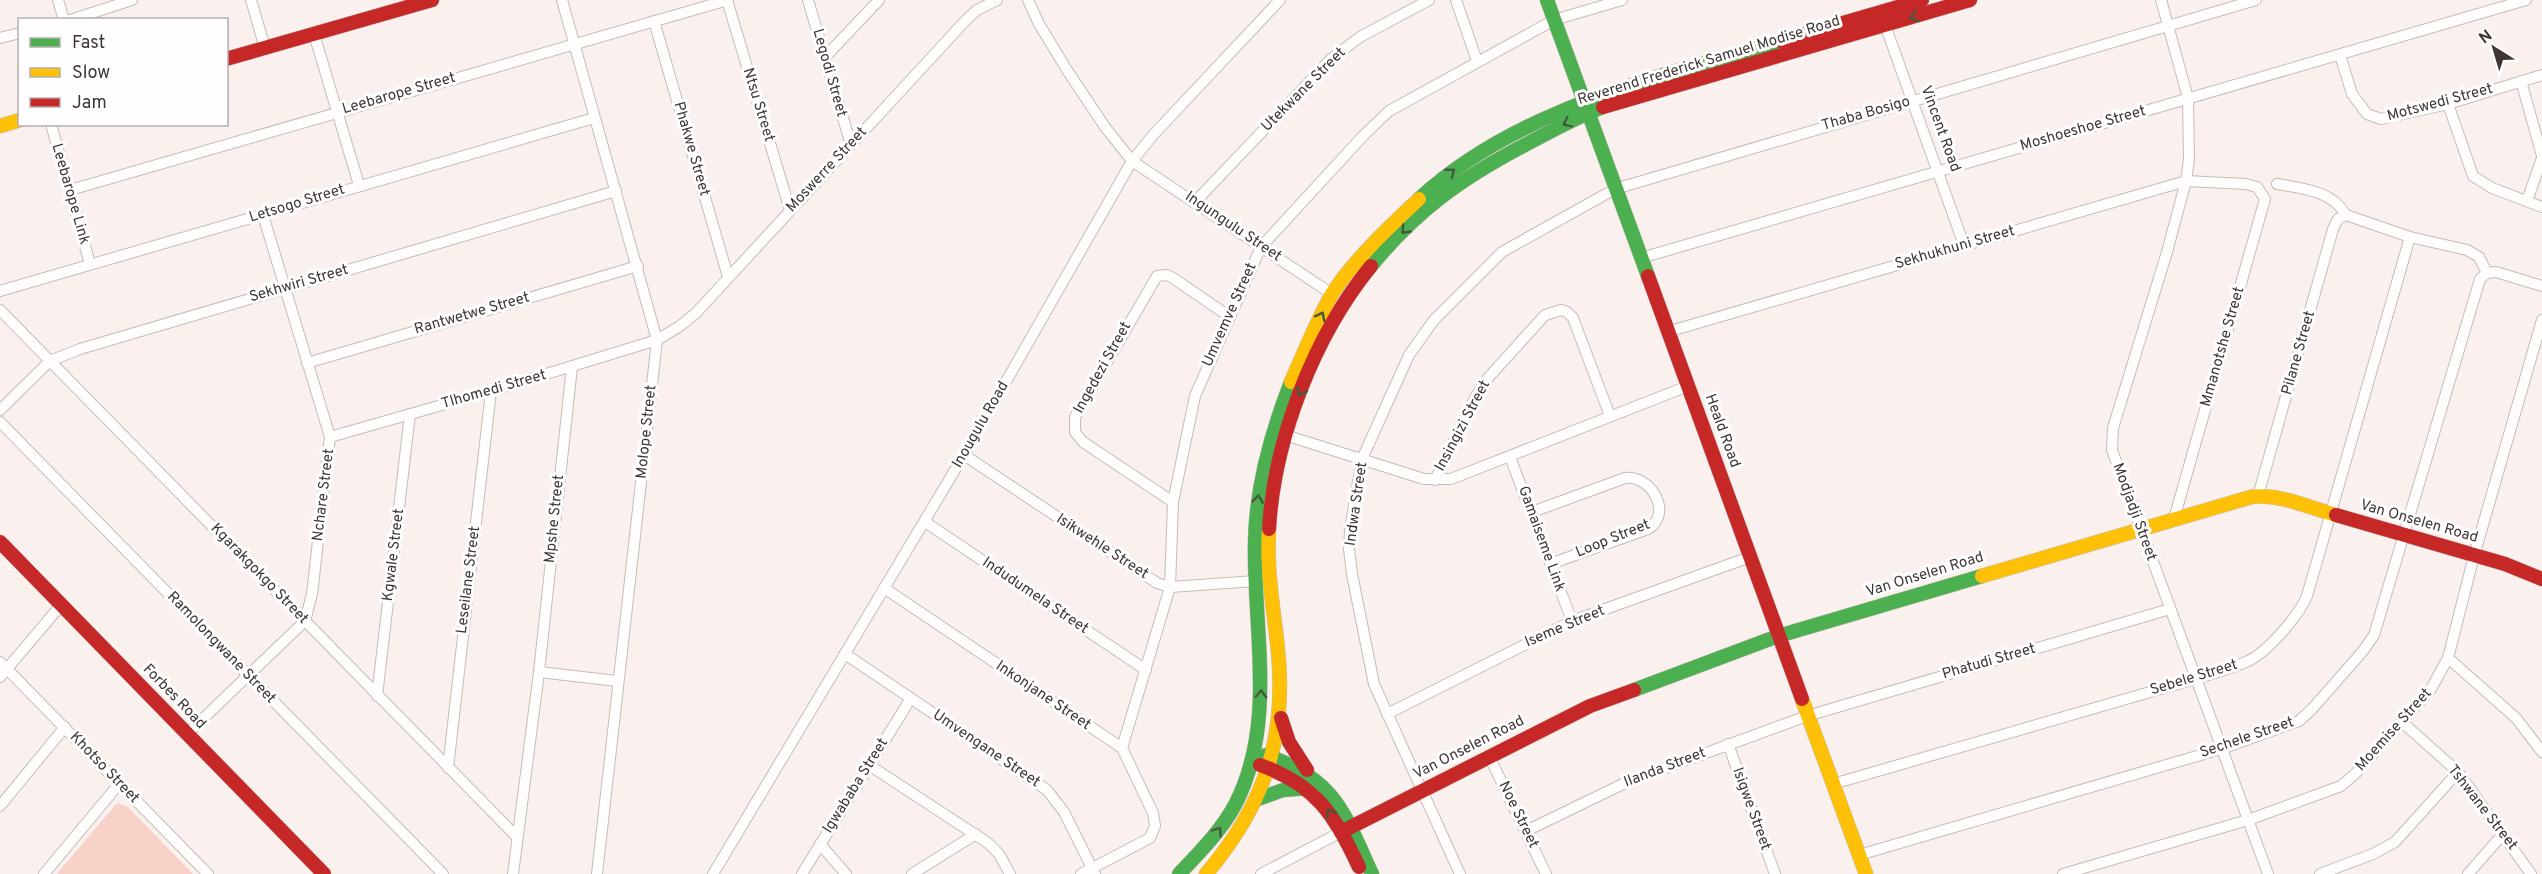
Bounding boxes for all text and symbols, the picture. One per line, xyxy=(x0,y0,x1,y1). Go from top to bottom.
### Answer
one-way arrow xyxy=(1909,9,1919,22)
street label: Reverend Frederick Samuel Modise Road xyxy=(1575,12,1843,110)
legend xyxy=(18,18,228,126)
north arrow xyxy=(2464,18,2524,78)
text: N xyxy=(2476,26,2497,49)
street label: Legodi Street xyxy=(807,27,851,119)
text: Fast xyxy=(72,32,105,55)
street label: Utekwane Street xyxy=(1258,44,1350,136)
text: Slow xyxy=(72,62,110,85)
street label: Ntsu Street xyxy=(738,66,778,144)
street label: Leebarope Street xyxy=(340,69,458,119)
street label: Motswedi Street xyxy=(2385,80,2495,126)
street label: Vincent Road xyxy=(1916,83,1964,175)
text: Jam xyxy=(72,92,107,115)
street label: Thaba Bosigo xyxy=(1820,92,1912,136)
street label: Phakwe Street xyxy=(668,100,714,198)
street label: Moshoeshoe Street xyxy=(2018,102,2148,156)
one-way arrow xyxy=(1563,116,1573,127)
street label: Moswerre Street xyxy=(783,123,871,217)
street label: Leebarope Link xyxy=(47,141,93,247)
one-way arrow xyxy=(1444,168,1455,179)
street label: Letsogo Street xyxy=(247,180,347,228)
street label: Ingungulu Street xyxy=(1181,188,1285,266)
one-way arrow xyxy=(1402,222,1413,233)
street label: Sekhukhuni Street xyxy=(1893,222,2017,274)
street label: Umvemve Street xyxy=(1199,260,1261,370)
street label: Sekhwiri Street xyxy=(247,261,351,307)
street label: Mmanotshe Street xyxy=(2197,285,2249,409)
street label: Rantwetwe Street xyxy=(412,288,532,340)
street label: Pilane Street xyxy=(2278,309,2320,397)
one-way arrow xyxy=(1314,311,1326,322)
street label: Ingedezi Street xyxy=(1070,319,1136,417)
street label: Tlhomedi Street xyxy=(439,366,549,414)
street label: Insingizi Street xyxy=(1431,377,1495,475)
street label: Inougulu Road xyxy=(948,378,1014,472)
street label: Molope Street xyxy=(633,384,661,480)
one-way arrow xyxy=(1296,386,1308,397)
street label: Heald Road xyxy=(1700,392,1744,470)
street label: Nchare Street xyxy=(309,448,339,542)
street label: Modjadji Street xyxy=(2107,460,2161,564)
street label: Indwa Street xyxy=(1342,461,1372,547)
street label: Mpshe Street xyxy=(541,474,569,564)
street label: Gamaiseme Link xyxy=(1513,484,1569,594)
one-way arrow xyxy=(1252,494,1264,504)
street label: Van Onselen Road xyxy=(2358,496,2480,548)
street label: Kgwale Street xyxy=(379,508,409,602)
street label: Isikwehle Street xyxy=(1052,510,1152,584)
street label: Loop Street xyxy=(1573,515,1653,563)
street label: Kgarakgokgo Street xyxy=(206,520,312,628)
street label: Leseilane Street xyxy=(453,525,485,635)
street label: Van Onselen Road xyxy=(1864,548,1986,602)
street label: Indudumela Street xyxy=(978,553,1092,639)
street label: Ramolongwane Street xyxy=(162,588,280,708)
street label: Iseme Street xyxy=(1522,602,1608,652)
street label: Phatudi Street xyxy=(1940,640,2038,684)
street label: Sebele Street xyxy=(2148,656,2240,700)
street label: Inkonjane Street xyxy=(992,657,1094,735)
street label: Forbes Road xyxy=(138,660,210,734)
street label: Moemise Street xyxy=(2352,685,2436,775)
one-way arrow xyxy=(1255,689,1267,698)
street label: Umvengane Street xyxy=(929,706,1043,792)
street label: Van Onselen Road xyxy=(1410,712,1528,784)
street label: Sechele Street xyxy=(2198,713,2296,763)
street label: Khotso Street xyxy=(65,728,143,808)
street label: Igwababa Street xyxy=(819,735,893,837)
street label: Ilanda Street xyxy=(1621,744,1709,792)
street label: Tshwane Street xyxy=(2443,761,2521,855)
street label: Isigwe Street xyxy=(1727,765,1775,853)
street label: Noe Street xyxy=(1494,778,1542,852)
one-way arrow xyxy=(1326,809,1337,820)
one-way arrow xyxy=(1211,827,1222,838)

